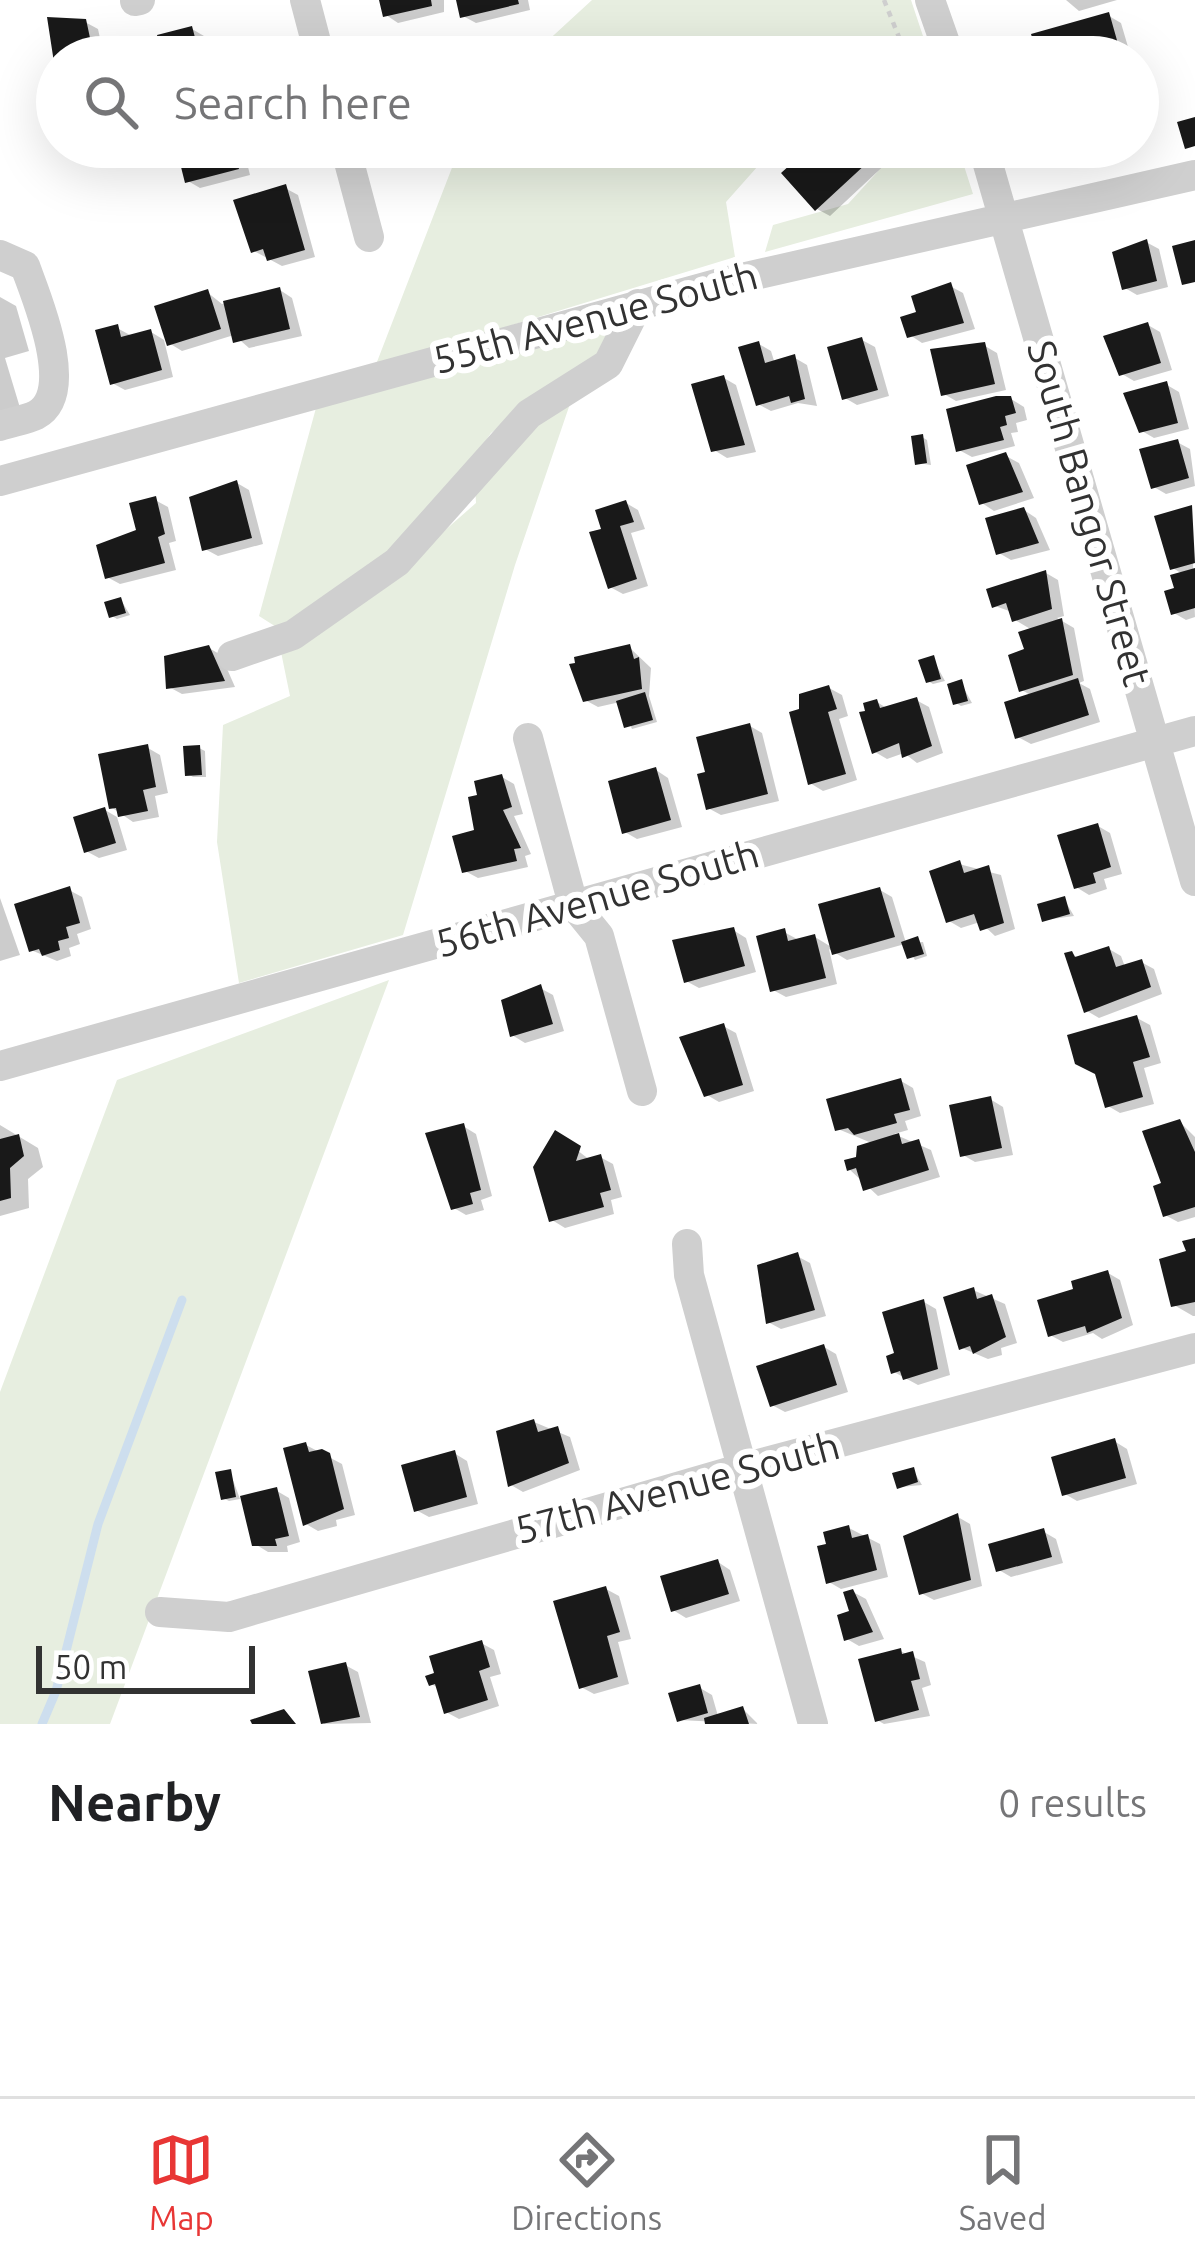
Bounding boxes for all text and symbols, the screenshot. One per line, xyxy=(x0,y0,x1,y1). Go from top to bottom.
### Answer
search box xyxy=(36,36,1159,168)
icon: search xyxy=(78,69,144,135)
text: Search here xyxy=(174,77,412,128)
street label: 55th Avenue South xyxy=(428,253,762,381)
street label: South Bangor Street xyxy=(1020,336,1160,690)
street label: 56th Avenue South xyxy=(431,831,763,965)
street label: 57th Avenue South xyxy=(510,1423,844,1551)
scale bar xyxy=(36,1640,255,1693)
text: 50 m xyxy=(54,1648,127,1685)
text: Nearby xyxy=(48,1773,221,1831)
text: 0 results xyxy=(998,1781,1147,1824)
tab: Map xyxy=(148,2127,214,2236)
tab: Directions xyxy=(511,2127,662,2236)
tab: Saved xyxy=(959,2127,1047,2236)

